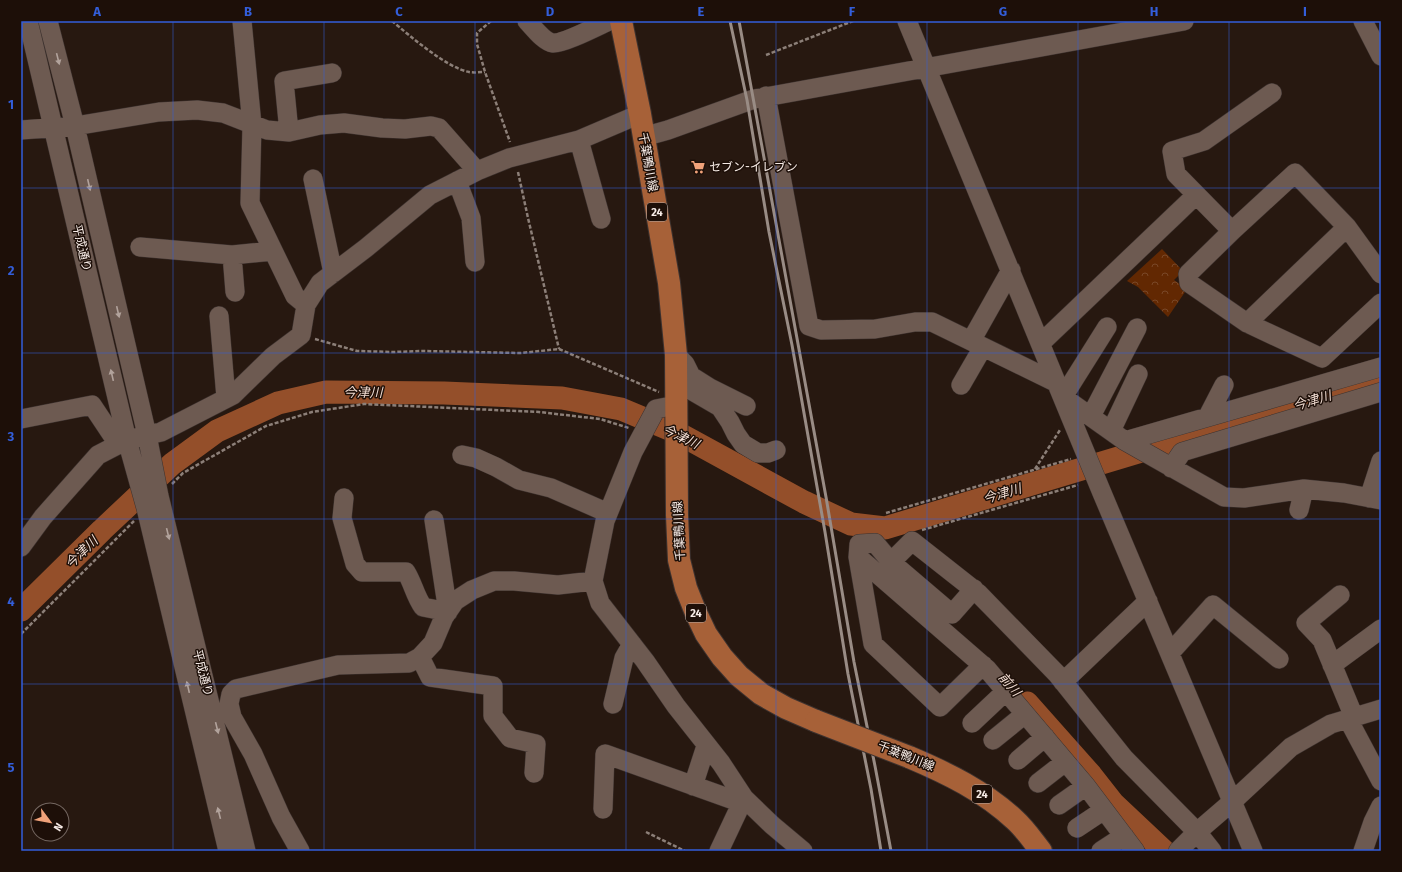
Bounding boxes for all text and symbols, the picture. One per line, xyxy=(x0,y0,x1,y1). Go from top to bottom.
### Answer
text: A xyxy=(92,4,101,19)
text: B xyxy=(244,4,252,19)
text: C xyxy=(395,4,403,19)
text: D xyxy=(546,4,555,19)
text: E xyxy=(698,4,705,19)
text: F xyxy=(849,4,856,19)
text: G xyxy=(999,4,1007,19)
text: H xyxy=(1150,4,1158,19)
text: I xyxy=(1303,4,1307,19)
one-way arrow xyxy=(55,53,61,65)
text: 1 xyxy=(8,97,14,112)
street label: 千葉鴨川線 xyxy=(636,131,660,193)
supermarket icon: セブン-イレブン xyxy=(690,159,706,175)
place label: セブン-イレブン xyxy=(709,160,798,174)
one-way arrow xyxy=(86,179,92,191)
road number: 24 xyxy=(647,203,667,221)
street label: 平成通り xyxy=(70,223,94,273)
text: 2 xyxy=(8,263,15,278)
one-way arrow xyxy=(115,306,121,318)
one-way arrow xyxy=(108,369,114,381)
water label: 今津川 xyxy=(343,385,384,400)
water label: 今津川 xyxy=(1291,387,1335,413)
water label: 今津川 xyxy=(660,421,703,453)
text: 3 xyxy=(7,429,15,444)
water label: 今津川 xyxy=(981,480,1025,506)
street label: 千葉鴨川線 xyxy=(670,501,688,561)
one-way arrow xyxy=(166,528,172,540)
water label: 今津川 xyxy=(62,532,102,571)
text: 4 xyxy=(7,594,15,609)
road number: 24 xyxy=(686,604,706,622)
street label: 平成通り xyxy=(190,648,216,698)
water label: 前川 xyxy=(995,670,1025,701)
one-way arrow xyxy=(185,680,191,693)
one-way arrow xyxy=(214,722,220,734)
street label: 千葉鴨川線 xyxy=(876,738,936,774)
text: 5 xyxy=(8,760,15,775)
road number: 24 xyxy=(972,785,992,803)
north arrow xyxy=(30,802,70,842)
one-way arrow xyxy=(215,807,221,819)
text: N xyxy=(51,820,66,834)

